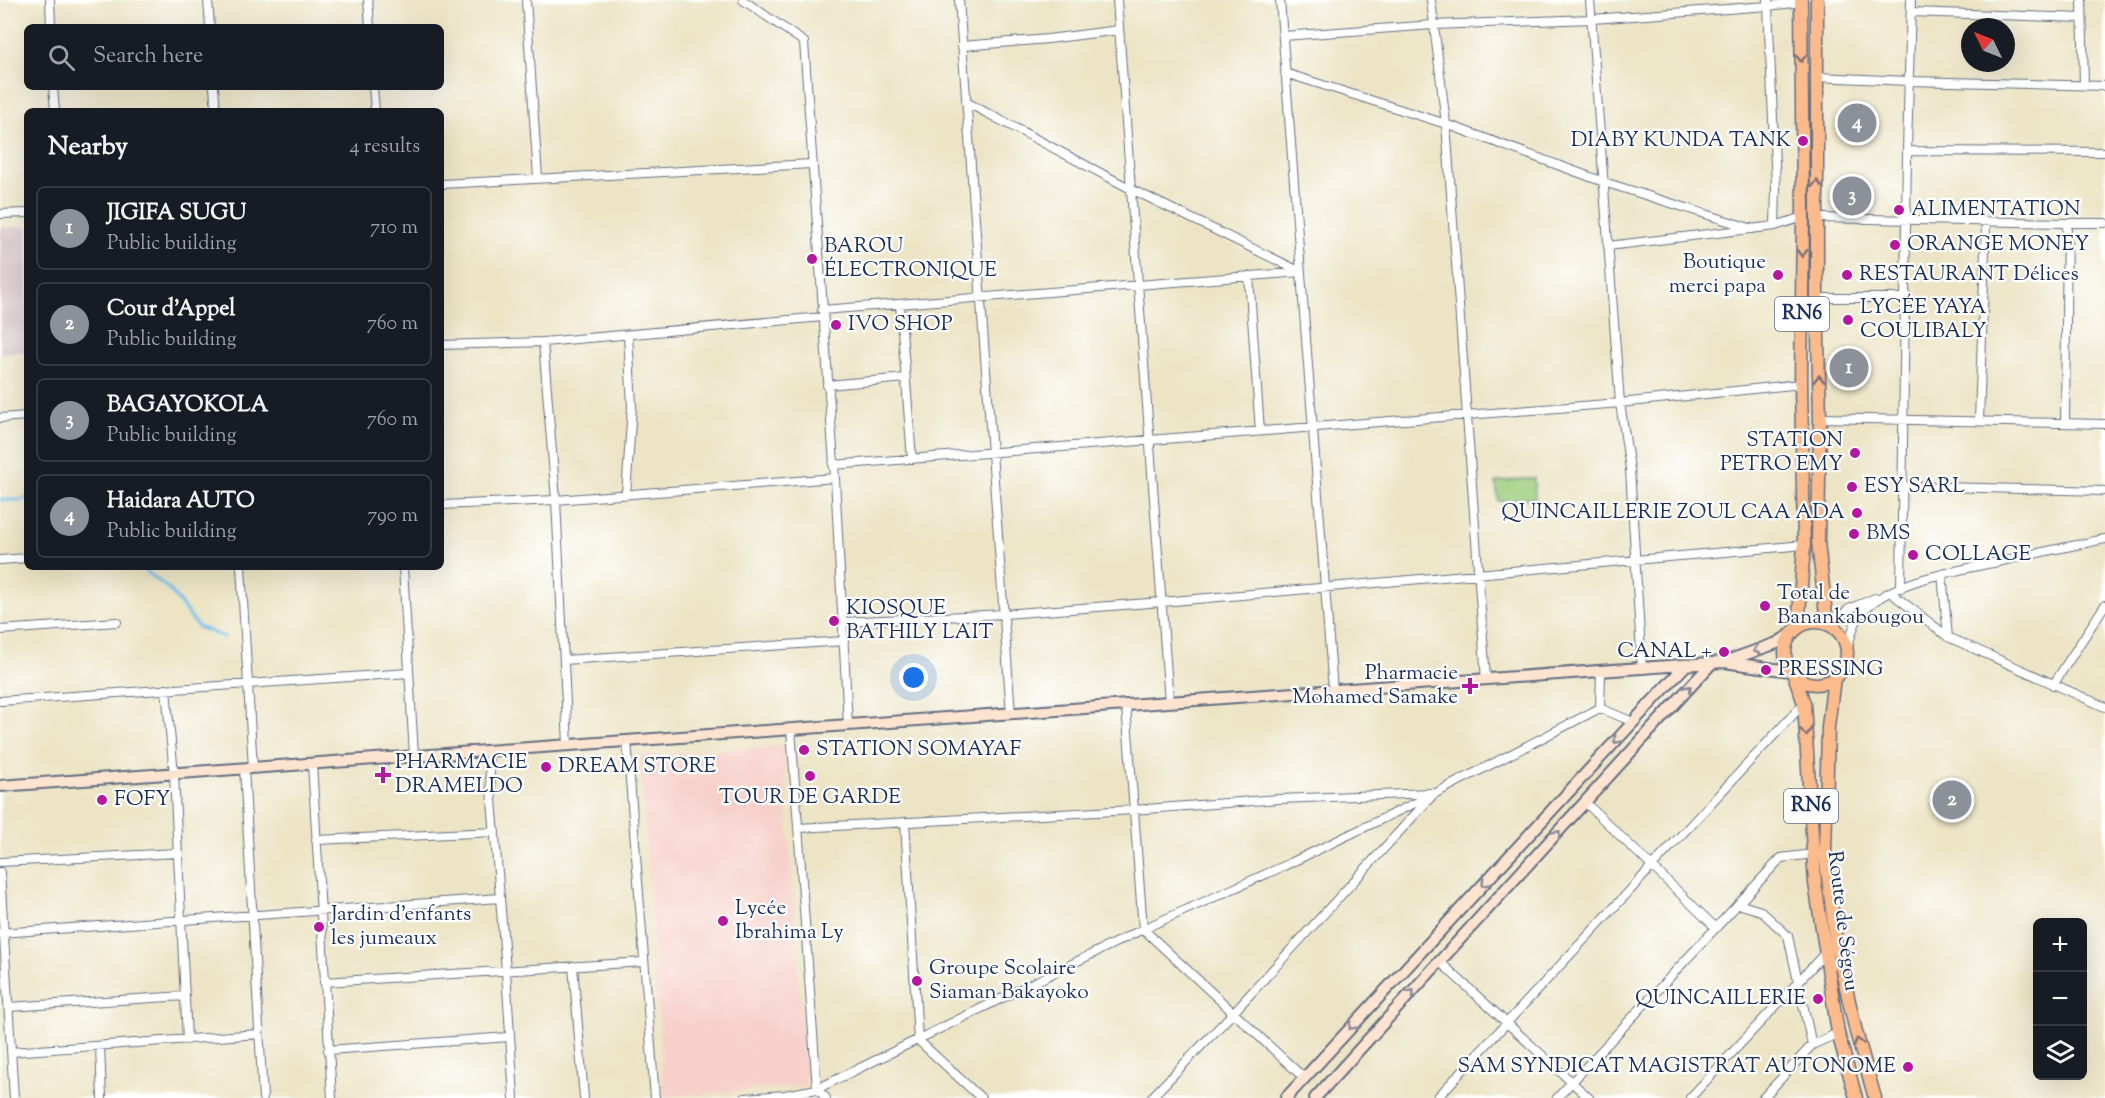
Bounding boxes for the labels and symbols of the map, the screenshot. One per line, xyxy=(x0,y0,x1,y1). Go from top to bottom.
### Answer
north arrow xyxy=(1961,18,2015,72)
one-way arrow xyxy=(1795,54,1807,63)
pin: 4 xyxy=(1838,100,1876,146)
place label: DIABY KUNDA TANK xyxy=(1571,126,1791,156)
marker: DIABY KUNDA TANK xyxy=(1796,134,1810,148)
pin: 3 xyxy=(1832,174,1872,218)
one-way arrow xyxy=(1811,179,1823,188)
place label: ALIMENTATION xyxy=(1911,195,2081,225)
marker: ALIMENTATION xyxy=(1892,203,1906,217)
place label: ORANGE MONEY xyxy=(1907,230,2089,260)
place label: BAROU ÉLECTRONIQUE xyxy=(824,232,997,286)
marker: ORANGE MONEY xyxy=(1888,238,1902,252)
place label: Boutique merci papa xyxy=(1669,248,1766,302)
one-way arrow xyxy=(1796,249,1808,258)
marker: BAROU ÉLECTRONIQUE xyxy=(805,252,819,266)
place label: RESTAURANT Délices xyxy=(1859,260,2079,290)
marker: Boutique merci papa xyxy=(1771,268,1785,282)
marker: RESTAURANT Délices xyxy=(1840,268,1854,282)
place label: LYCÉE YAYA COULIBALY xyxy=(1860,293,1987,347)
road number: RN6 xyxy=(1775,297,1829,331)
place label: IVO SHOP xyxy=(848,310,953,340)
marker: LYCÉE YAYA COULIBALY xyxy=(1841,313,1855,327)
marker: IVO SHOP xyxy=(829,318,843,332)
pin: 1 xyxy=(1830,346,1868,391)
one-way arrow xyxy=(1813,374,1825,383)
place label: STATION PETRO EMY xyxy=(1720,426,1843,480)
marker: STATION PETRO EMY xyxy=(1848,446,1862,460)
place label: ESY SARL xyxy=(1864,472,1965,502)
marker: ESY SARL xyxy=(1845,480,1859,494)
place label: QUINCAILLERIE ZOUL CAA ADA xyxy=(1501,498,1845,528)
marker: QUINCAILLERIE ZOUL CAA ADA xyxy=(1850,506,1864,520)
place label: BMS xyxy=(1866,519,1910,549)
marker: BMS xyxy=(1847,527,1861,541)
place label: COLLAGE xyxy=(1925,540,2031,570)
marker: COLLAGE xyxy=(1906,548,1920,562)
place label: Total de Banankabougou xyxy=(1777,579,1924,633)
place label: KIOSQUE BATHILY LAIT xyxy=(846,594,994,648)
marker: Total de Banankabougou xyxy=(1758,599,1772,613)
marker: KIOSQUE BATHILY LAIT xyxy=(827,614,841,628)
place label: CANAL + xyxy=(1617,637,1712,667)
one-way arrow xyxy=(1753,643,1763,655)
marker: CANAL + xyxy=(1717,645,1731,659)
place label: PRESSING xyxy=(1778,655,1883,685)
place label: Pharmacie Mohamed Samake xyxy=(1292,659,1458,713)
your location xyxy=(899,663,928,692)
marker: PRESSING xyxy=(1759,663,1773,677)
marker: Pharmacie Mohamed Samake xyxy=(1463,679,1477,693)
one-way arrow xyxy=(1681,686,1692,696)
one-way arrow xyxy=(1799,728,1812,737)
one-way arrow xyxy=(1613,733,1624,743)
place label: STATION SOMAYAF xyxy=(816,735,1022,765)
marker: STATION SOMAYAF xyxy=(797,743,811,757)
place label: PHARMACIE DRAMELDO xyxy=(395,748,528,802)
place label: DREAM STORE xyxy=(558,752,716,782)
marker: DREAM STORE xyxy=(539,760,553,774)
marker: PHARMACIE DRAMELDO xyxy=(376,768,390,782)
marker: TOUR DE GARDE xyxy=(803,769,817,783)
pin: 2 xyxy=(1932,778,1972,822)
place label: TOUR DE GARDE xyxy=(719,783,901,813)
place label: FOFY xyxy=(114,785,170,815)
road number: RN6 xyxy=(1784,789,1838,823)
marker: FOFY xyxy=(95,793,109,807)
one-way arrow xyxy=(1550,830,1561,841)
street label: Route de Ségou xyxy=(1818,849,1866,993)
one-way arrow xyxy=(1481,876,1492,887)
place label: Lycée Ibrahima Ly xyxy=(735,894,844,948)
place label: Jardin d'enfants les jumeaux xyxy=(330,900,471,954)
marker: Lycée Ibrahima Ly xyxy=(716,914,730,928)
marker: Jardin d'enfants les jumeaux xyxy=(312,920,326,934)
place label: Groupe Scolaire Siaman Bakayoko xyxy=(929,954,1089,1008)
marker: Groupe Scolaire Siaman Bakayoko xyxy=(910,974,924,988)
place label: QUINCAILLERIE xyxy=(1635,984,1806,1014)
one-way arrow xyxy=(1404,989,1415,1000)
marker: QUINCAILLERIE xyxy=(1811,992,1825,1006)
one-way arrow xyxy=(1348,1019,1359,1030)
one-way arrow xyxy=(1853,1037,1866,1047)
place label: SAM SYNDICAT MAGISTRAT AUTONOME xyxy=(1458,1052,1896,1082)
marker: SAM SYNDICAT MAGISTRAT AUTONOME xyxy=(1901,1060,1915,1074)

